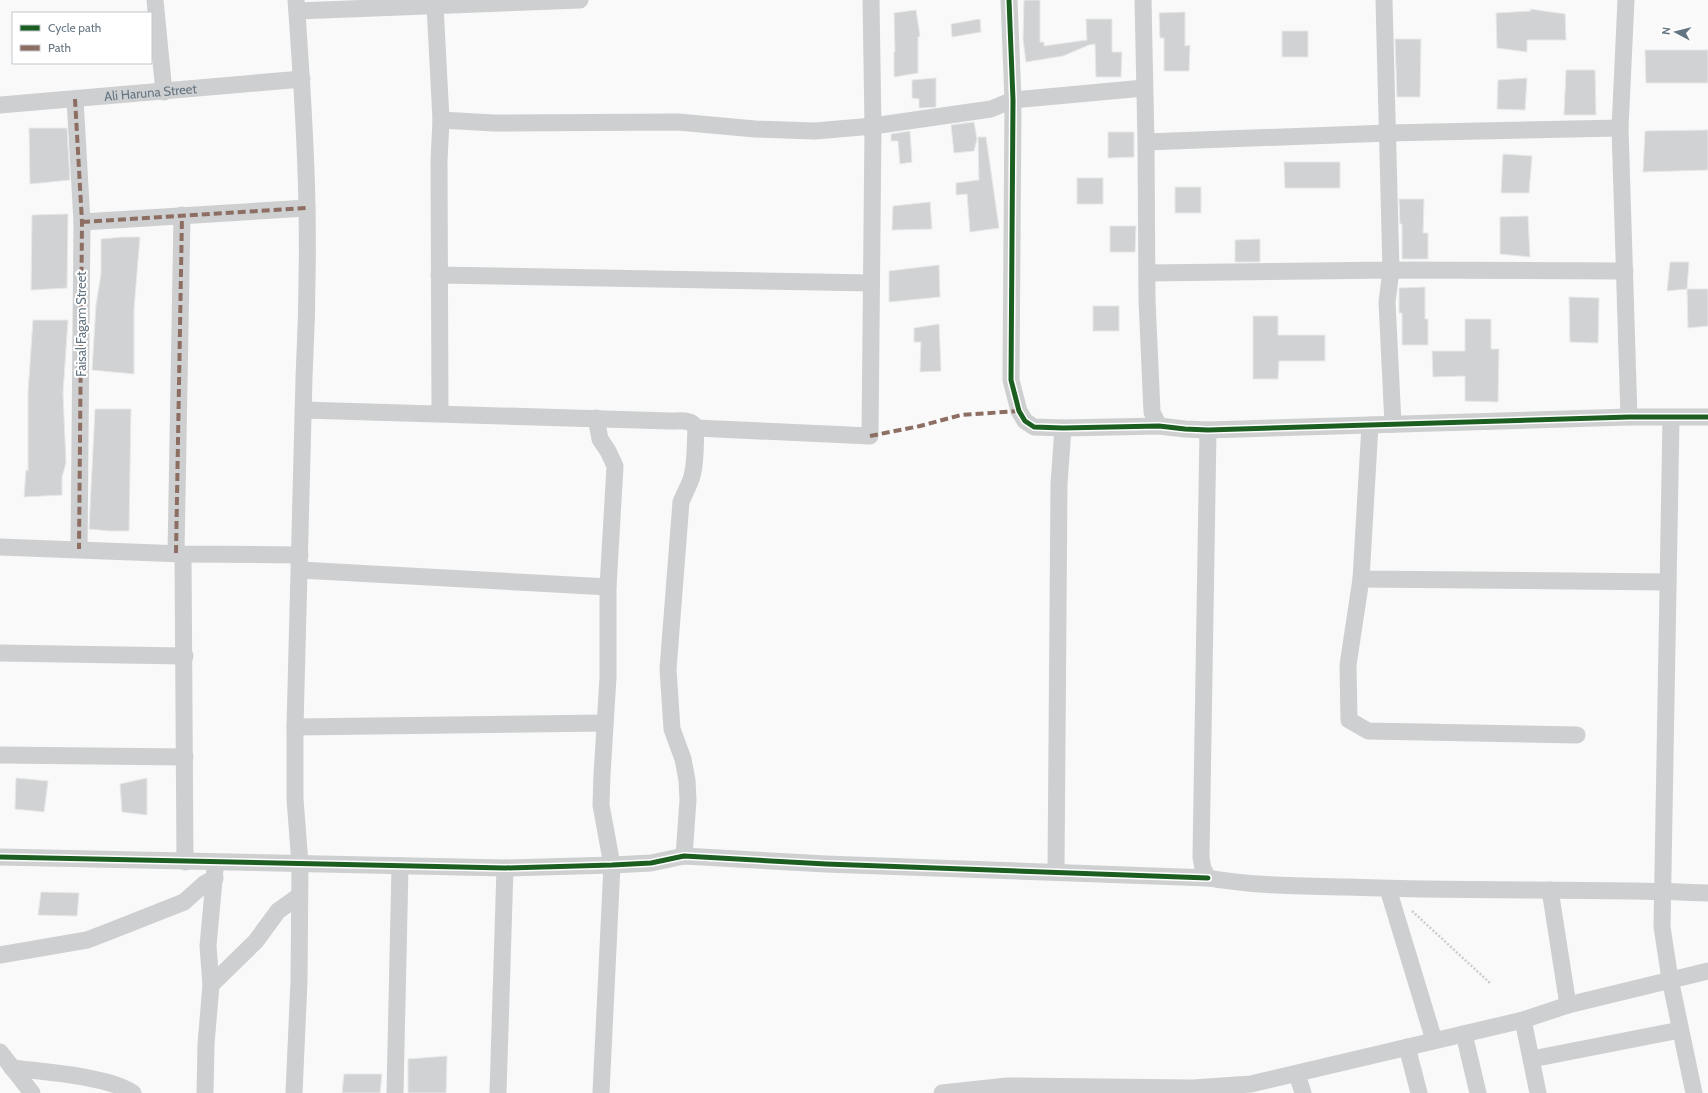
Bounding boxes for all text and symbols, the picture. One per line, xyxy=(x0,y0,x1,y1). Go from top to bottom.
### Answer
legend xyxy=(12,12,152,64)
north arrow xyxy=(1656,12,1696,52)
text: Cycle path xyxy=(48,20,101,35)
text: N xyxy=(1659,26,1673,35)
text: Path xyxy=(48,40,71,55)
street label: Ali Haruna Street xyxy=(103,80,198,104)
street label: Faisal Fagam Street xyxy=(73,271,89,377)

